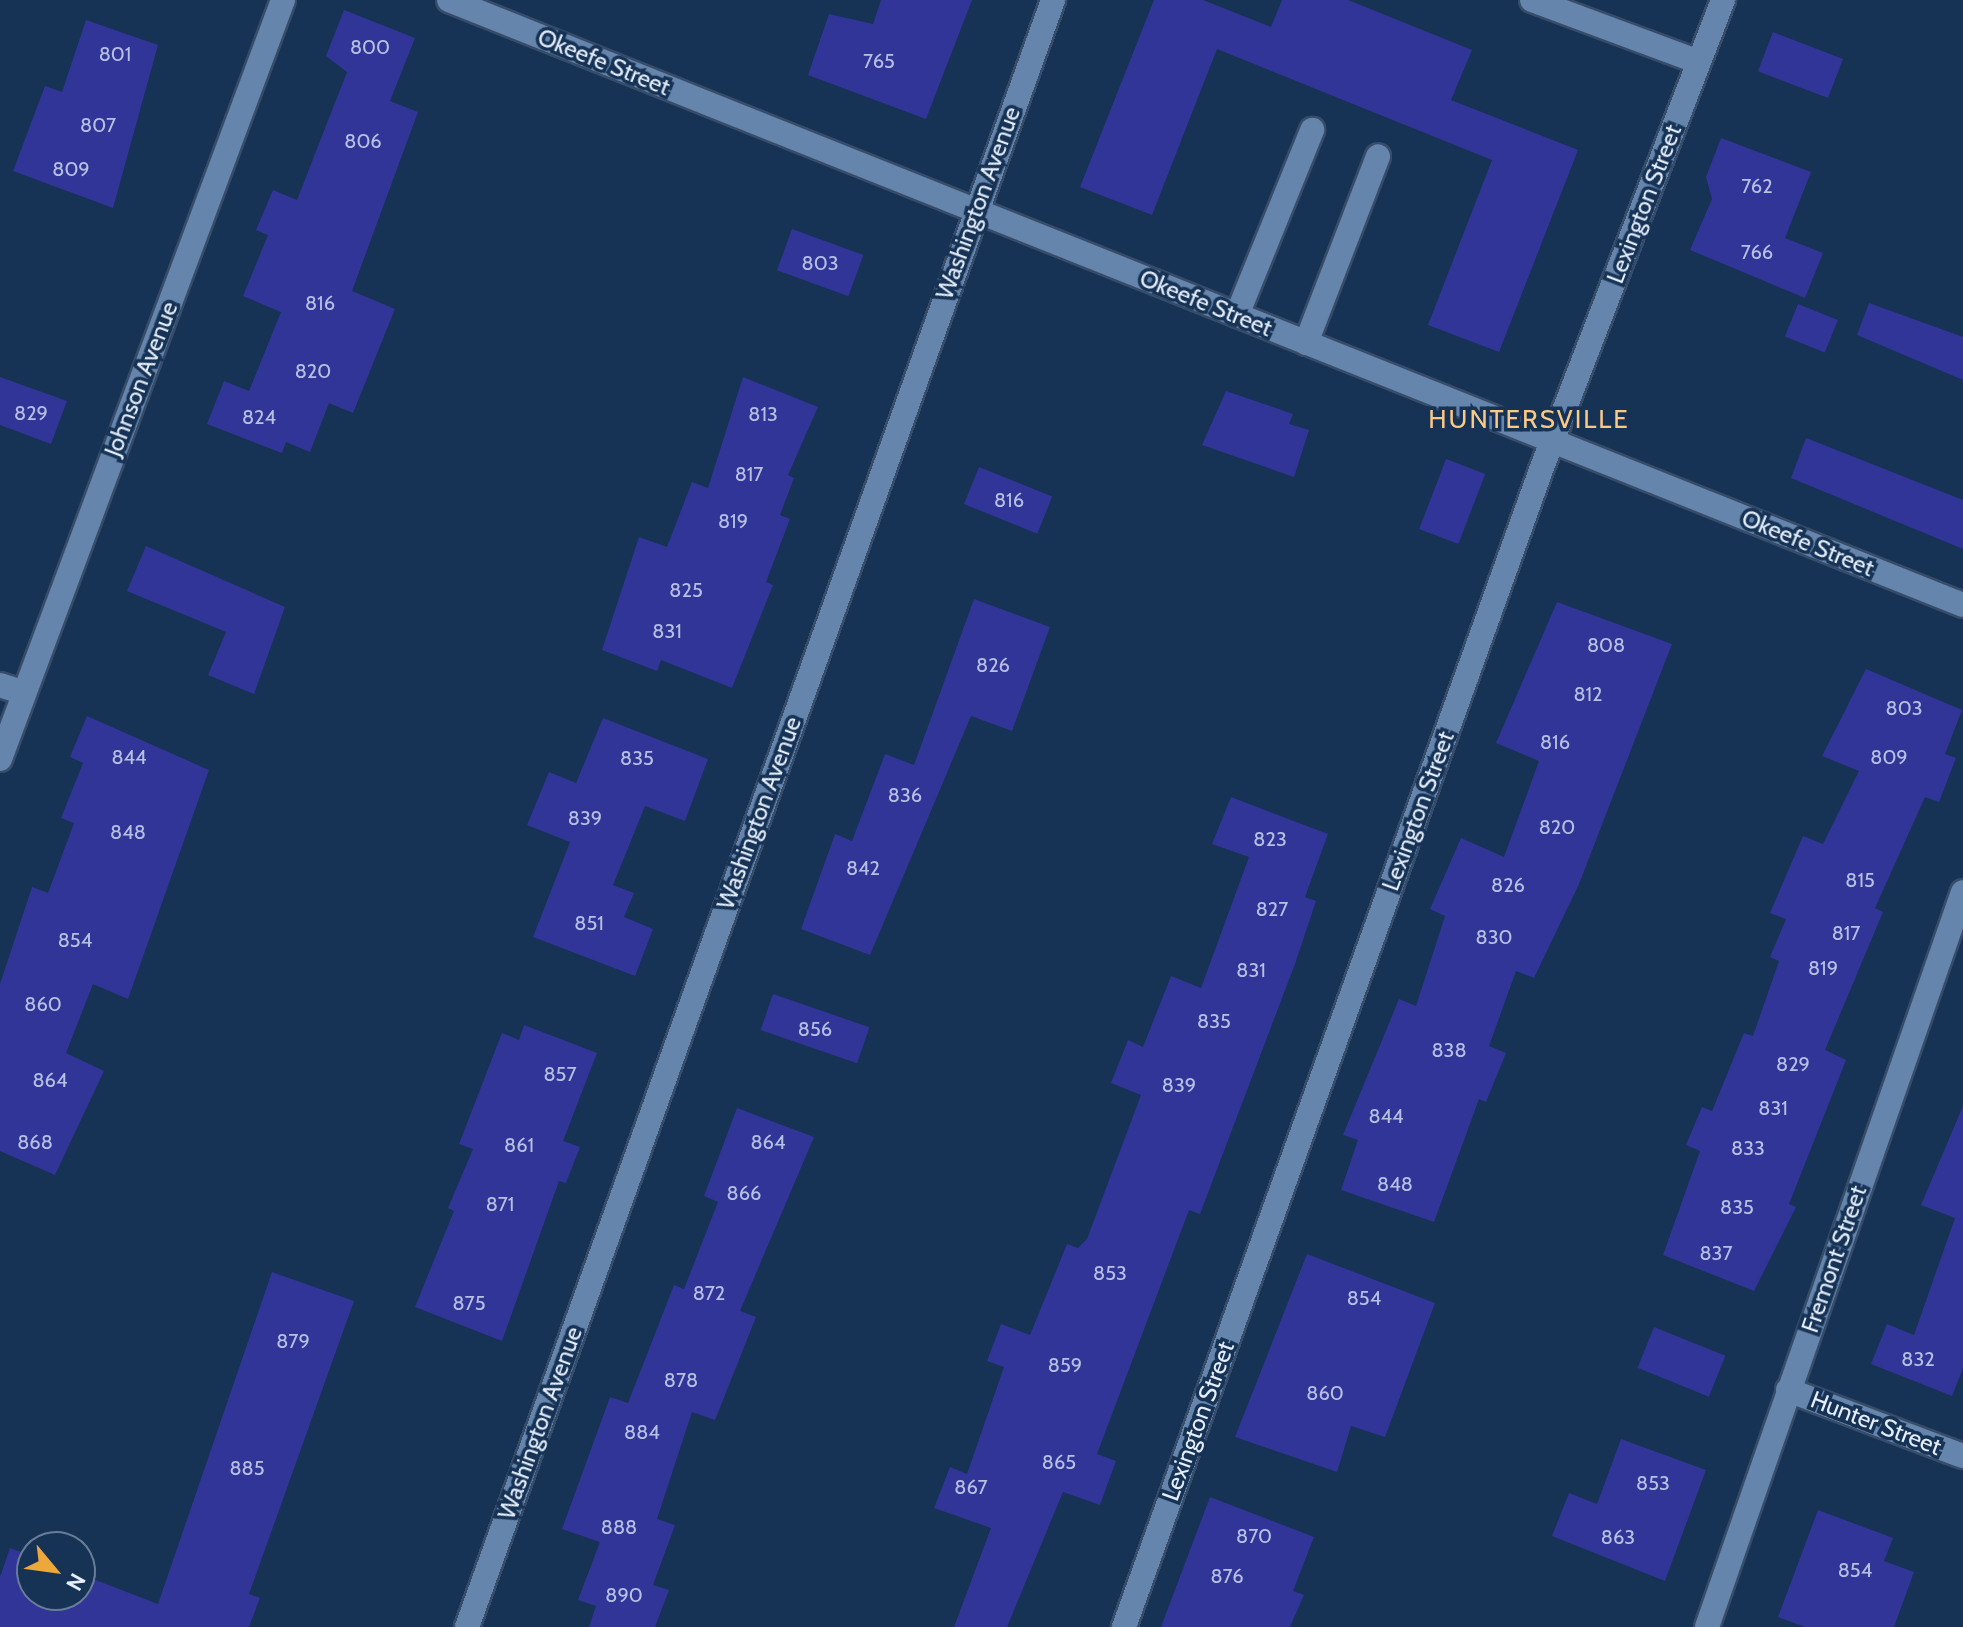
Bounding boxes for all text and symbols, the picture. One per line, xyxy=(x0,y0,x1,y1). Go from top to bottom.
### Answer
street label: Okeefe Street xyxy=(534,22,674,102)
house number: 800 xyxy=(350,35,390,59)
house number: 801 xyxy=(99,42,131,66)
house number: 765 xyxy=(863,49,895,73)
street label: Washington Avenue xyxy=(930,103,1026,303)
house number: 807 xyxy=(80,113,116,137)
street label: Lexington Street xyxy=(1601,121,1687,287)
house number: 806 xyxy=(344,129,382,153)
house number: 809 xyxy=(52,157,90,181)
house number: 762 xyxy=(1741,174,1773,198)
house number: 766 xyxy=(1741,240,1773,264)
house number: 803 xyxy=(802,251,838,275)
street label: Okeefe Street xyxy=(1136,263,1276,343)
house number: 816 xyxy=(305,291,335,315)
street label: Johnson Avenue xyxy=(98,298,184,460)
house number: 820 xyxy=(295,359,331,383)
house number: 829 xyxy=(14,401,48,425)
house number: 813 xyxy=(748,402,778,426)
district label: HUNTERSVILLE xyxy=(1428,404,1630,436)
house number: 824 xyxy=(242,405,276,429)
house number: 817 xyxy=(735,462,763,486)
house number: 816 xyxy=(994,488,1024,512)
street label: Okeefe Street xyxy=(1738,503,1878,583)
house number: 819 xyxy=(718,509,748,533)
house number: 825 xyxy=(669,578,703,602)
house number: 831 xyxy=(652,619,682,643)
house number: 808 xyxy=(1587,633,1625,657)
house number: 826 xyxy=(976,653,1010,677)
house number: 812 xyxy=(1573,682,1603,706)
house number: 803 xyxy=(1886,696,1922,720)
street label: Washington Avenue xyxy=(711,713,807,913)
street label: Lexington Street xyxy=(1376,727,1460,895)
house number: 816 xyxy=(1540,730,1570,754)
house number: 844 xyxy=(111,745,147,769)
house number: 809 xyxy=(1870,745,1908,769)
house number: 835 xyxy=(620,746,654,770)
house number: 836 xyxy=(888,783,922,807)
house number: 839 xyxy=(568,806,602,830)
house number: 820 xyxy=(1539,815,1575,839)
house number: 848 xyxy=(110,820,146,844)
house number: 823 xyxy=(1253,827,1287,851)
house number: 842 xyxy=(846,856,880,880)
house number: 815 xyxy=(1845,868,1875,892)
house number: 826 xyxy=(1491,873,1525,897)
house number: 827 xyxy=(1256,897,1288,921)
house number: 851 xyxy=(574,911,604,935)
house number: 817 xyxy=(1832,921,1860,945)
house number: 830 xyxy=(1476,925,1512,949)
house number: 854 xyxy=(58,928,92,952)
house number: 819 xyxy=(1808,956,1838,980)
house number: 831 xyxy=(1236,958,1266,982)
house number: 860 xyxy=(24,992,62,1016)
house number: 835 xyxy=(1197,1009,1231,1033)
house number: 856 xyxy=(798,1017,832,1041)
house number: 838 xyxy=(1431,1038,1467,1062)
house number: 829 xyxy=(1776,1052,1810,1076)
house number: 857 xyxy=(544,1062,576,1086)
house number: 864 xyxy=(32,1068,68,1092)
house number: 839 xyxy=(1162,1073,1196,1097)
house number: 831 xyxy=(1758,1096,1788,1120)
house number: 844 xyxy=(1368,1104,1404,1128)
house number: 868 xyxy=(17,1130,53,1154)
house number: 864 xyxy=(750,1130,786,1154)
house number: 861 xyxy=(504,1133,534,1157)
house number: 833 xyxy=(1731,1136,1765,1160)
house number: 848 xyxy=(1377,1172,1413,1196)
house number: 866 xyxy=(727,1181,761,1205)
street label: Fremont Street xyxy=(1795,1182,1873,1336)
house number: 871 xyxy=(486,1192,514,1216)
house number: 835 xyxy=(1720,1195,1754,1219)
house number: 837 xyxy=(1700,1241,1732,1265)
house number: 853 xyxy=(1093,1261,1127,1285)
house number: 872 xyxy=(693,1281,725,1305)
house number: 854 xyxy=(1347,1286,1381,1310)
house number: 875 xyxy=(453,1291,485,1315)
street label: Washington Avenue xyxy=(492,1323,588,1523)
house number: 879 xyxy=(276,1329,310,1353)
street label: Lexington Street xyxy=(1156,1337,1240,1505)
house number: 832 xyxy=(1901,1347,1935,1371)
house number: 859 xyxy=(1048,1353,1082,1377)
house number: 878 xyxy=(664,1368,698,1392)
house number: 860 xyxy=(1306,1381,1344,1405)
street label: Hunter Street xyxy=(1807,1385,1945,1461)
house number: 884 xyxy=(624,1420,660,1444)
house number: 865 xyxy=(1042,1450,1076,1474)
house number: 885 xyxy=(229,1456,265,1480)
house number: 853 xyxy=(1636,1471,1670,1495)
house number: 867 xyxy=(954,1475,988,1499)
house number: 888 xyxy=(601,1515,637,1539)
house number: 870 xyxy=(1236,1524,1272,1548)
house number: 863 xyxy=(1601,1525,1635,1549)
north arrow xyxy=(16,1531,96,1611)
house number: 854 xyxy=(1838,1558,1872,1582)
house number: 876 xyxy=(1210,1564,1244,1588)
text: N xyxy=(60,1569,91,1595)
house number: 890 xyxy=(605,1583,643,1607)

